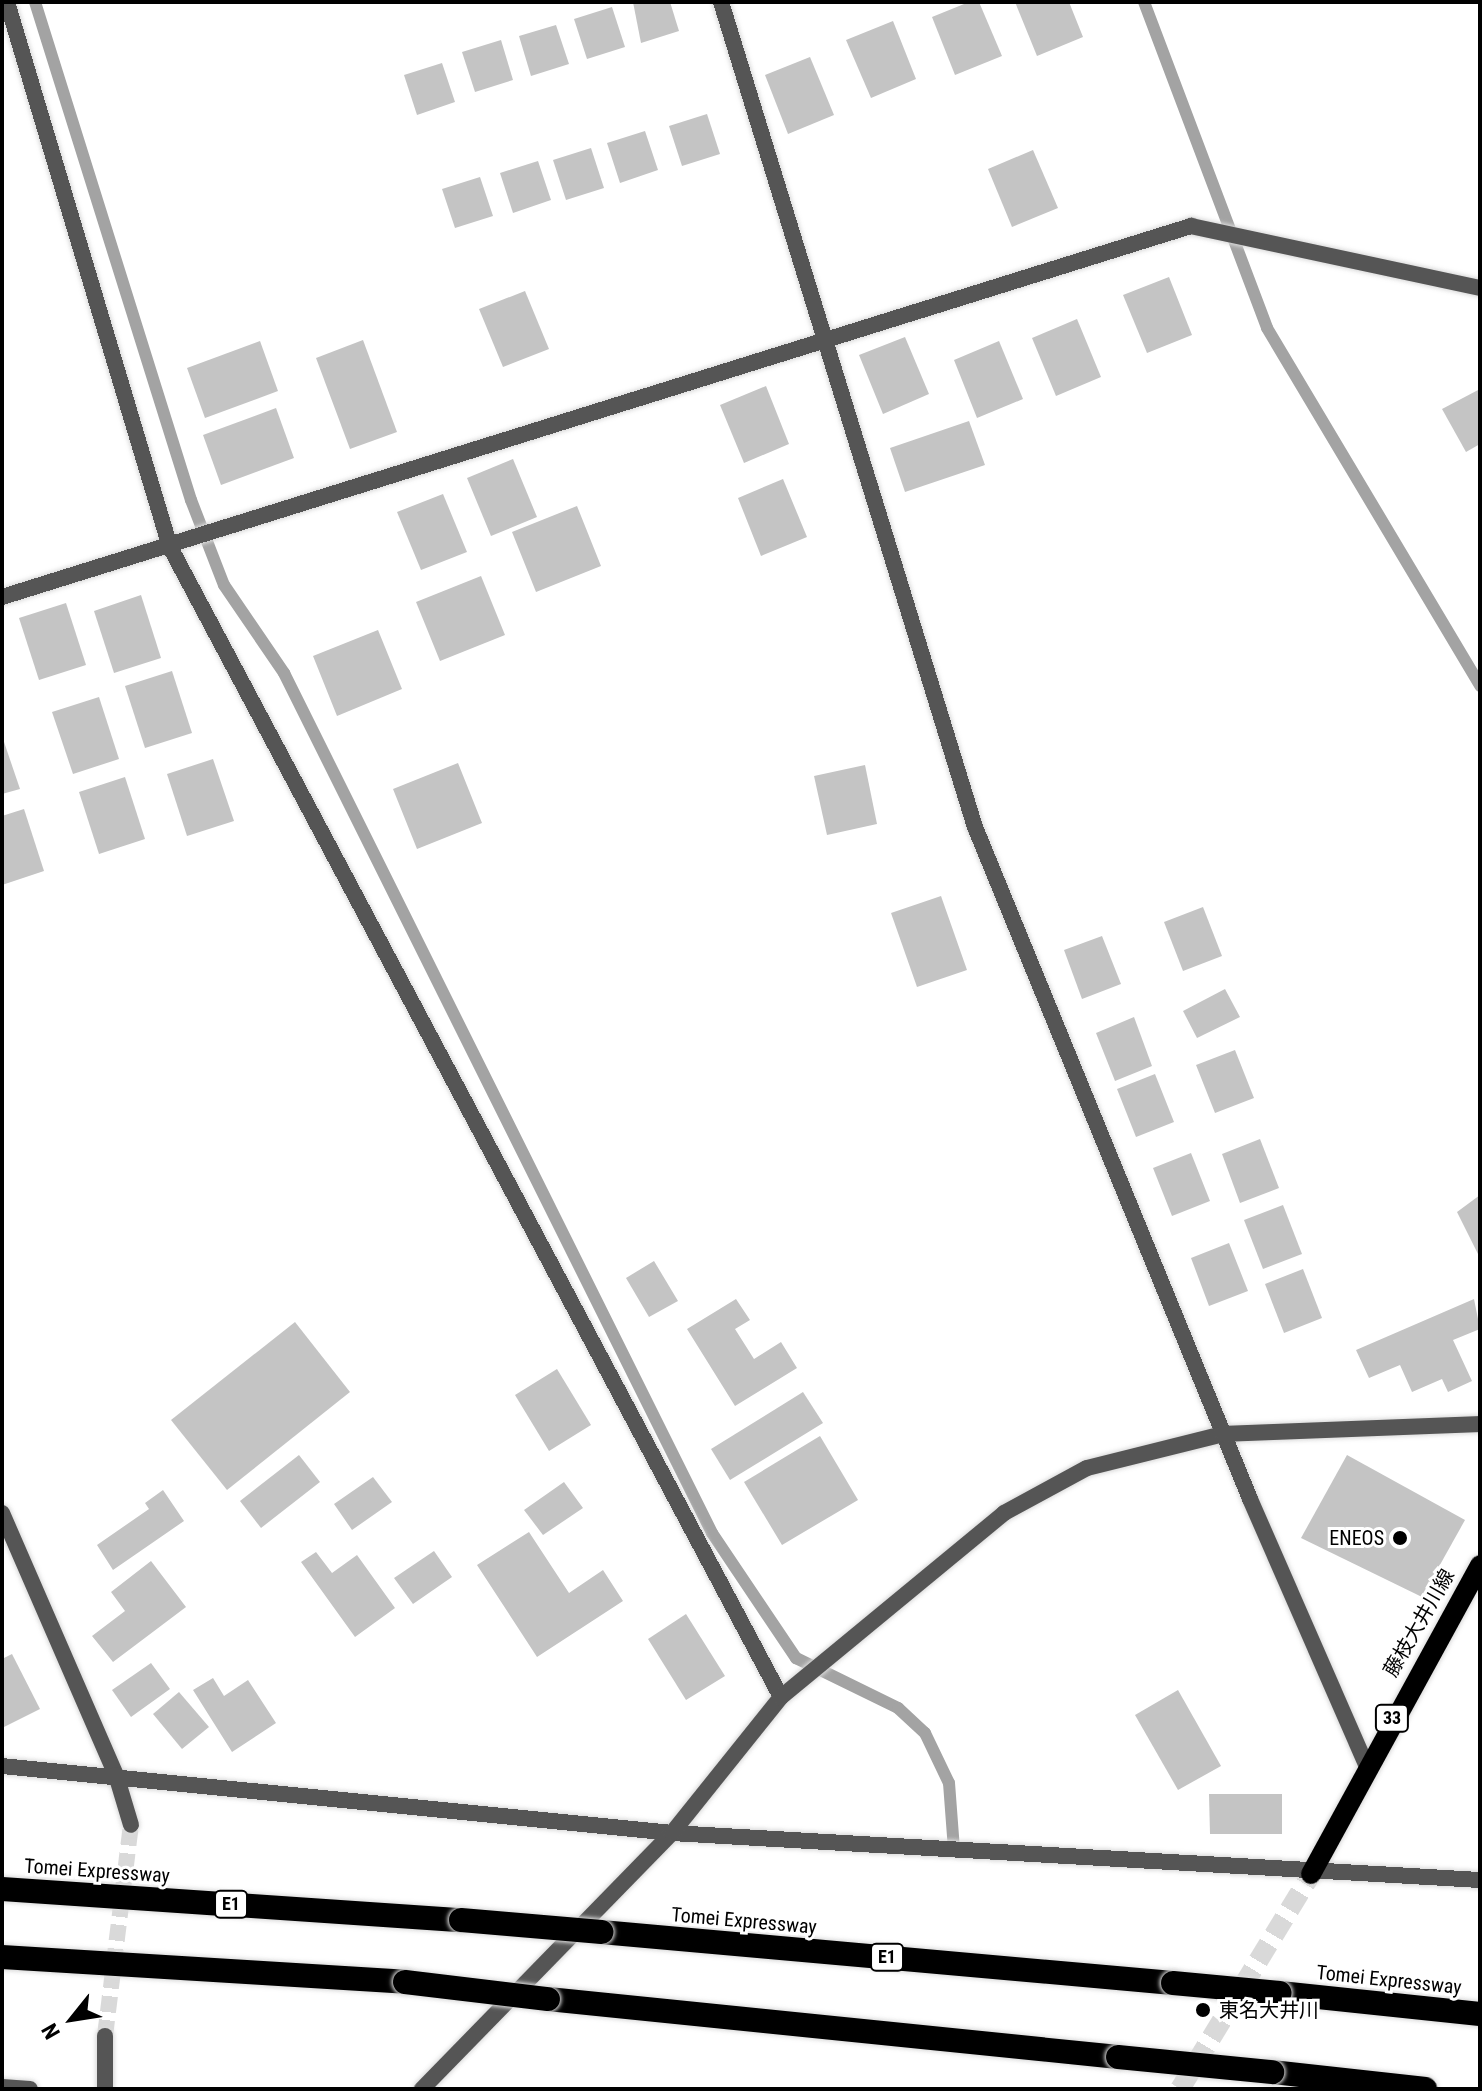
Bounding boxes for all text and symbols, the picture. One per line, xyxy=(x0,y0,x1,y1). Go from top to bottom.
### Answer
place label: ENEOS xyxy=(1329,1526,1384,1550)
marker: ENEOS xyxy=(1391,1529,1409,1547)
street label: 藤枝大井川線 xyxy=(1379,1565,1459,1681)
road number: 33 xyxy=(1374,1704,1410,1732)
street label: Tomei Expressway xyxy=(23,1854,171,1888)
road number: E1 xyxy=(213,1890,249,1918)
street label: Tomei Expressway xyxy=(670,1903,818,1939)
road number: E1 xyxy=(869,1943,905,1971)
street label: Tomei Expressway xyxy=(1315,1960,1463,2000)
north arrow xyxy=(32,1979,112,2059)
place label: 東名大井川 xyxy=(1219,1998,1319,2022)
marker: 東名大井川 xyxy=(1194,2001,1212,2019)
text: N xyxy=(37,2019,65,2043)

